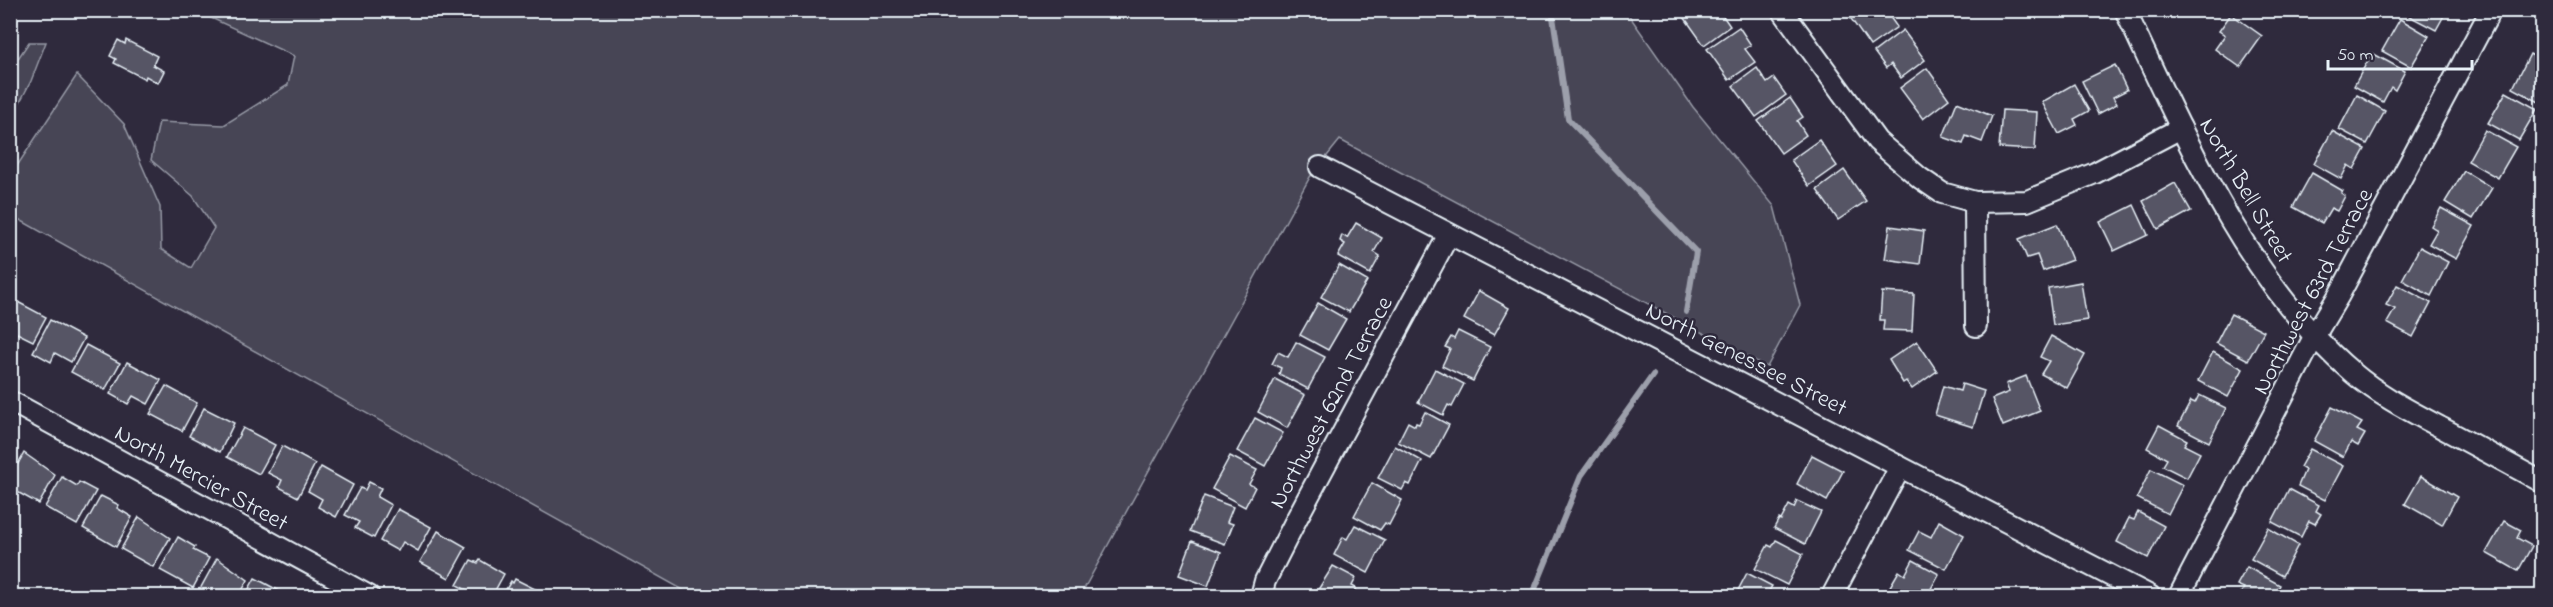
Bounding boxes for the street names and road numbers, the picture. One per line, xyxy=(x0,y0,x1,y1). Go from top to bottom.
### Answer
street label: North Bell Street xyxy=(2189,112,2301,271)
street label: Northwest 63rd Terrace xyxy=(2245,182,2384,402)
street label: Northwest 62nd Terrace xyxy=(1261,291,1403,516)
street label: North Genessee Street xyxy=(1639,294,1853,426)
street label: North Mercier Street xyxy=(107,417,294,542)

